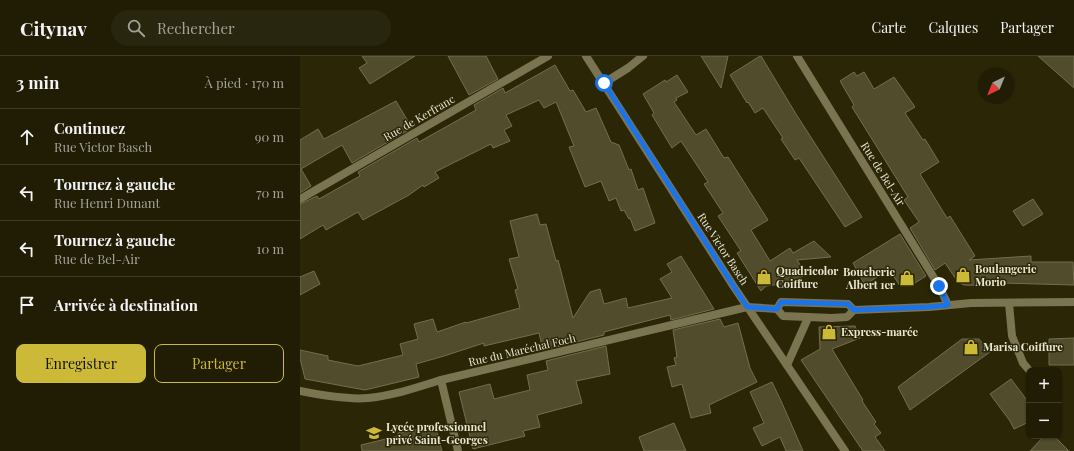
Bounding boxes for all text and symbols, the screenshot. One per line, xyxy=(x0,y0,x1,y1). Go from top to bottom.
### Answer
search box xyxy=(111,10,391,46)
text: Citynav xyxy=(20,15,87,41)
icon: search xyxy=(125,17,147,39)
text: Rechercher xyxy=(157,18,235,38)
text: Carte xyxy=(872,18,906,37)
text: Calques xyxy=(928,18,978,37)
text: Partager xyxy=(1000,18,1054,37)
north arrow xyxy=(978,68,1014,104)
text: 3 min xyxy=(16,71,59,93)
text: À pied · 170 m xyxy=(205,74,284,91)
route start xyxy=(595,74,613,92)
street label: Rue de Kerfranc xyxy=(380,91,457,144)
text: Continuez xyxy=(54,118,125,138)
icon: ahead xyxy=(16,126,38,148)
text: 90 m xyxy=(255,128,284,145)
text: Rue Victor Basch xyxy=(54,138,152,155)
street label: Rue de Bel-Air xyxy=(858,139,909,209)
text: Tournez à gauche xyxy=(54,174,176,194)
icon: left xyxy=(16,182,38,204)
text: 70 m xyxy=(256,184,284,201)
text: Rue Henri Dunant xyxy=(54,194,160,211)
street label: Rue Victor Basch xyxy=(695,210,753,288)
text: Tournez à gauche xyxy=(54,230,176,250)
icon: left xyxy=(16,238,38,260)
text: 10 m xyxy=(257,240,284,257)
text: Rue de Bel-Air xyxy=(54,250,140,267)
place label: Boulangerie Morio xyxy=(975,261,1037,289)
place label: Quadricolor Coiffure xyxy=(776,263,839,291)
place label: Boucherie Albert 1er xyxy=(843,264,896,292)
shop icon: Boulangerie Morio xyxy=(954,266,972,284)
shop icon: Quadricolor Coiffure xyxy=(755,268,773,286)
shop icon: Boucherie Albert 1er xyxy=(898,269,916,287)
route end xyxy=(930,277,948,295)
icon: arrive xyxy=(16,294,38,316)
text: Arrivée à destination xyxy=(54,295,198,315)
shop icon: Express-marée xyxy=(820,323,838,341)
place label: Express-marée xyxy=(841,324,919,339)
street label: Rue du Maréchal Foch xyxy=(467,330,577,369)
shop icon: Marisa Coiffure xyxy=(962,338,980,356)
place label: Marisa Coiffure xyxy=(983,339,1063,354)
button: Enregistrer xyxy=(16,344,146,383)
button: Partager xyxy=(154,344,284,383)
map controls xyxy=(1026,367,1062,439)
button: + xyxy=(1026,367,1062,403)
button: − xyxy=(1026,403,1062,439)
place label: Lycée professionnel privé Saint-Georges xyxy=(386,419,488,447)
school or university icon: Lycée professionnel privé Saint-Georges xyxy=(365,424,383,442)

